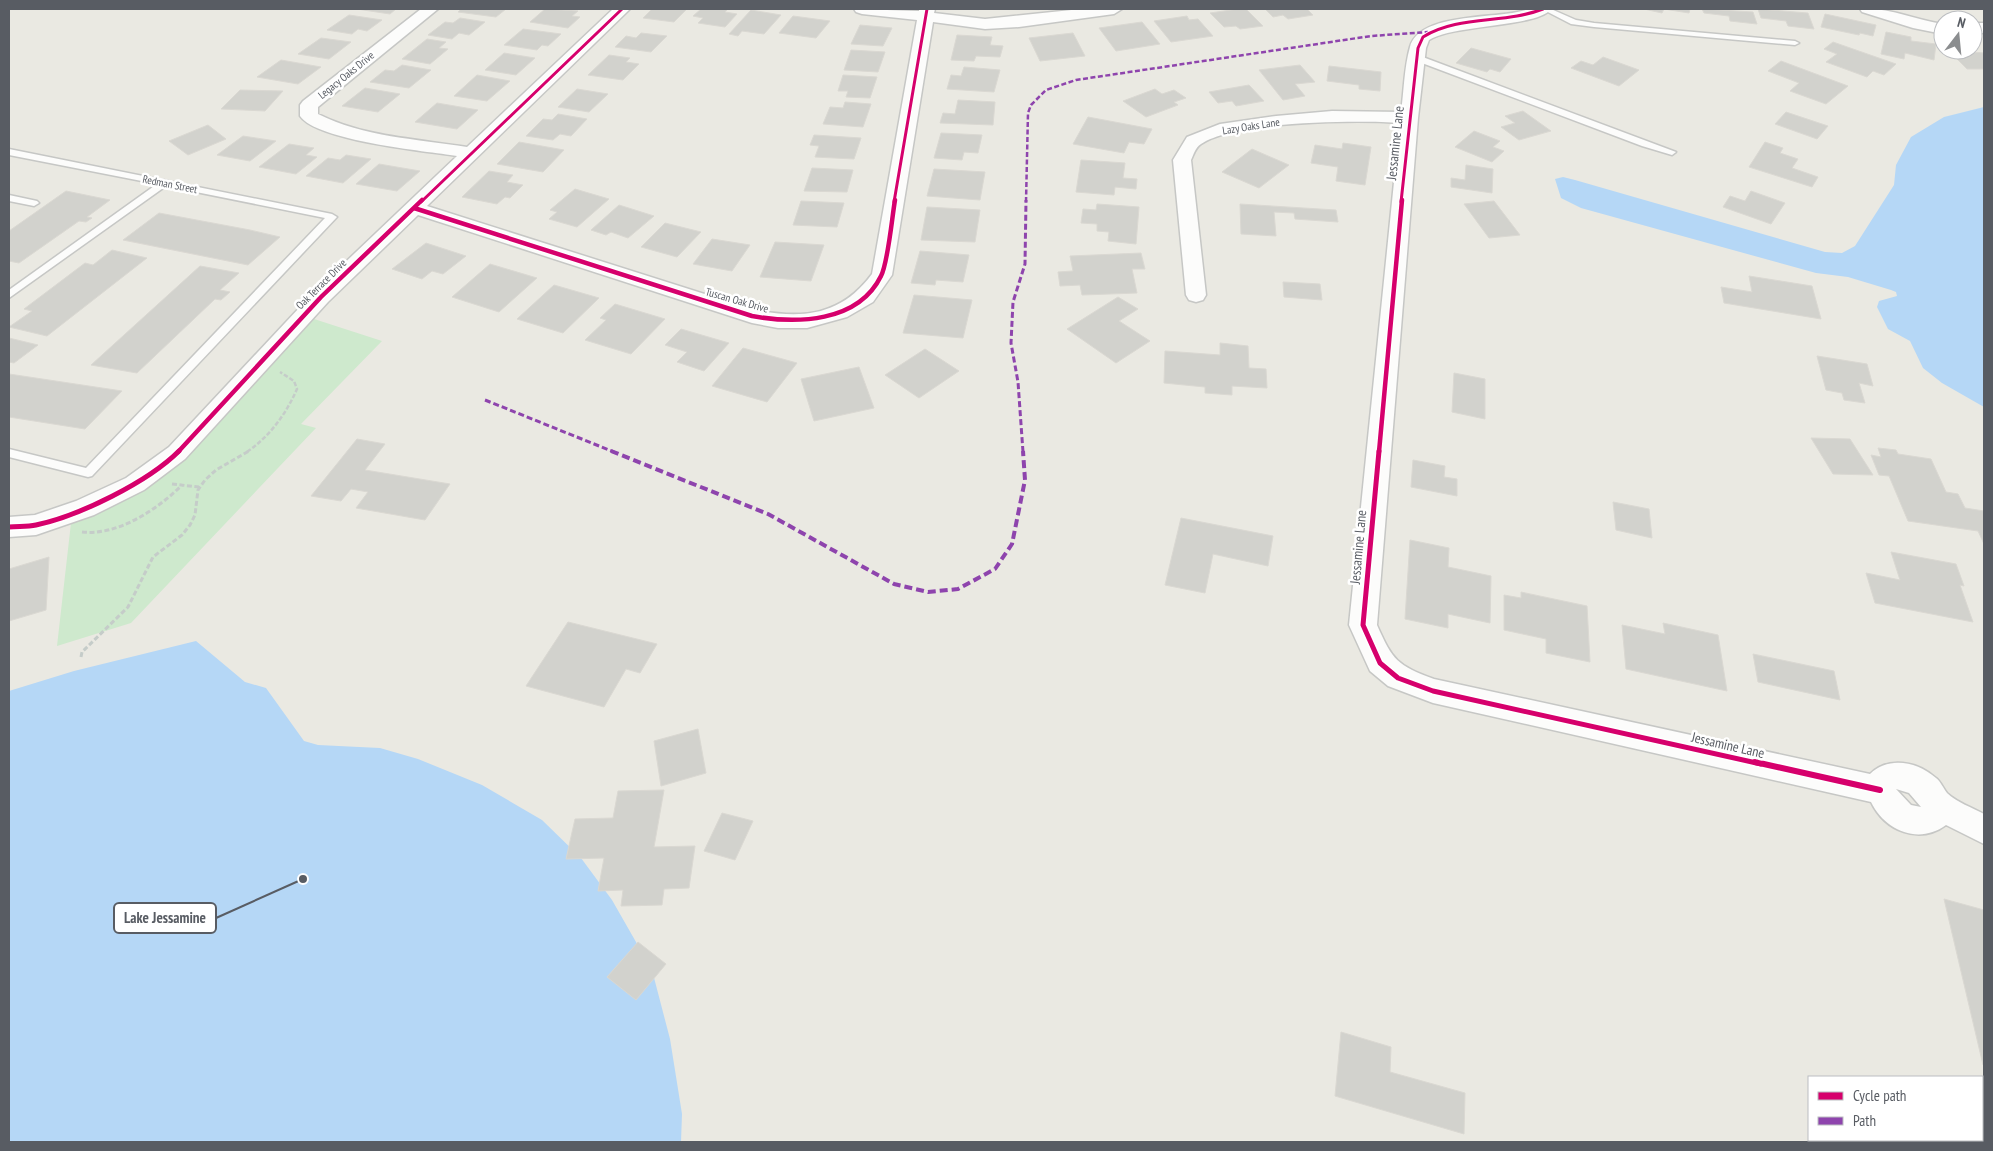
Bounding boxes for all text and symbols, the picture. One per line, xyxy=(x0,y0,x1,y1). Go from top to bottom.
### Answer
north arrow xyxy=(1933,10,1983,60)
text: N xyxy=(1955,13,1968,32)
street label: Legacy Oaks Drive xyxy=(315,48,377,102)
street label: Jessamine Lane xyxy=(1382,105,1408,182)
street label: Lazy Oaks Lane xyxy=(1221,114,1281,137)
street label: Redman Street xyxy=(141,172,199,196)
street label: Oak Terrace Drive xyxy=(293,255,350,312)
street label: Tuscan Oak Drive xyxy=(704,284,770,316)
street label: Jessamine Lane xyxy=(1346,509,1370,586)
street label: Jessamine Lane xyxy=(1689,728,1766,762)
callout: Lake Jessamine xyxy=(114,903,216,933)
text: Lake Jessamine xyxy=(124,908,206,927)
legend xyxy=(1808,1076,1983,1141)
text: Cycle path xyxy=(1853,1086,1906,1105)
text: Path xyxy=(1853,1111,1876,1130)

